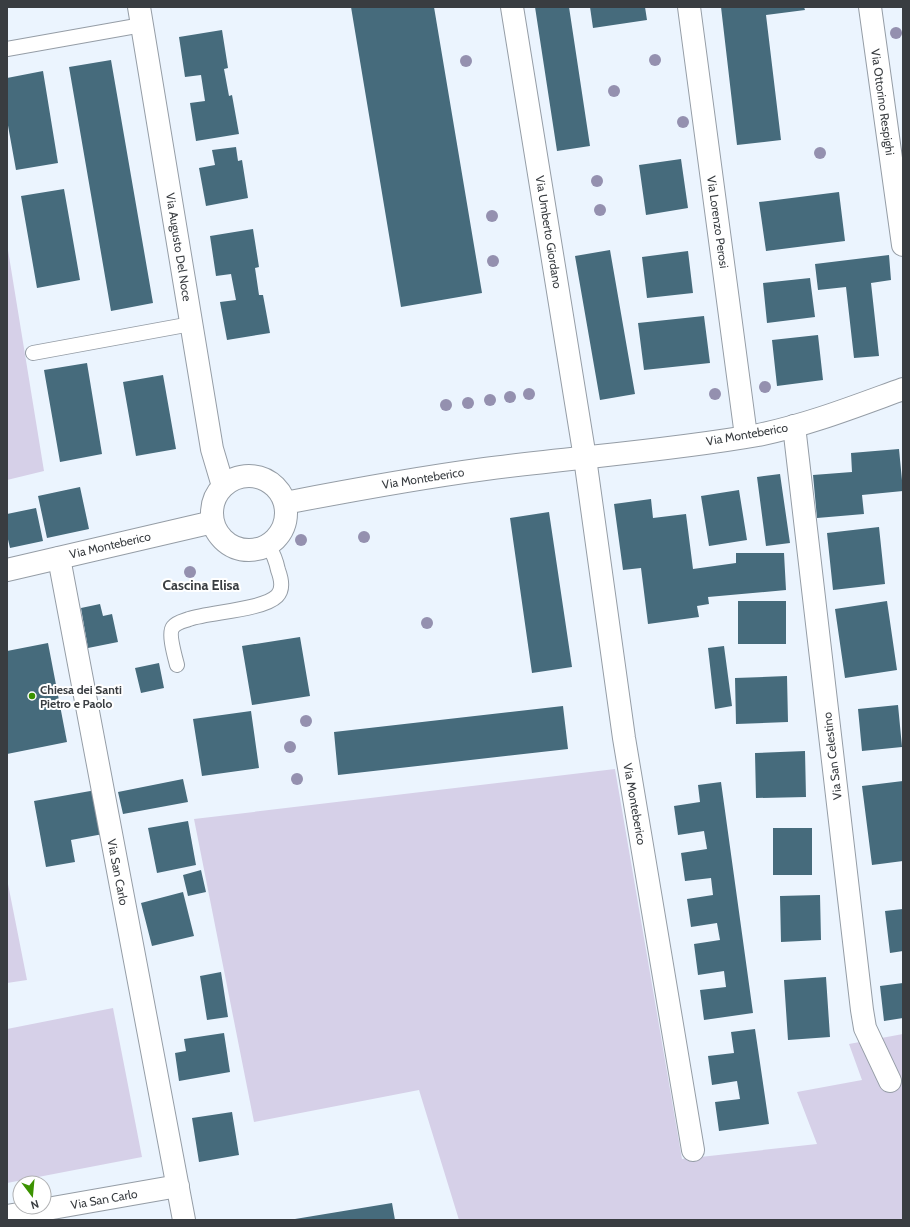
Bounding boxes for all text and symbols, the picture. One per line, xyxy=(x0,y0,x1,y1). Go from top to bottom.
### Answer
street label: Via Ottorino Respighi xyxy=(868,48,898,156)
street label: Via Umberto Giordano xyxy=(533,174,565,290)
street label: Via Lorenzo Perosi xyxy=(704,175,732,269)
street label: Via Augusto Del Noce xyxy=(163,192,195,302)
street label: Via Monteberico xyxy=(705,419,790,449)
street label: Via Monteberico xyxy=(381,464,466,492)
street label: Via Monteberico xyxy=(68,528,152,562)
district label: Cascina Elisa xyxy=(163,576,239,594)
place label: Chiesa dei Santi Pietro e Paolo xyxy=(40,682,122,711)
marker: Chiesa dei Santi Pietro e Paolo xyxy=(27,691,37,701)
street label: Via San Celestino xyxy=(819,711,845,801)
street label: Via Monteberico xyxy=(620,762,650,847)
street label: Via San Carlo xyxy=(104,838,132,907)
north arrow xyxy=(12,1175,52,1215)
street label: Via San Carlo xyxy=(70,1186,139,1212)
text: N xyxy=(29,1197,40,1212)

